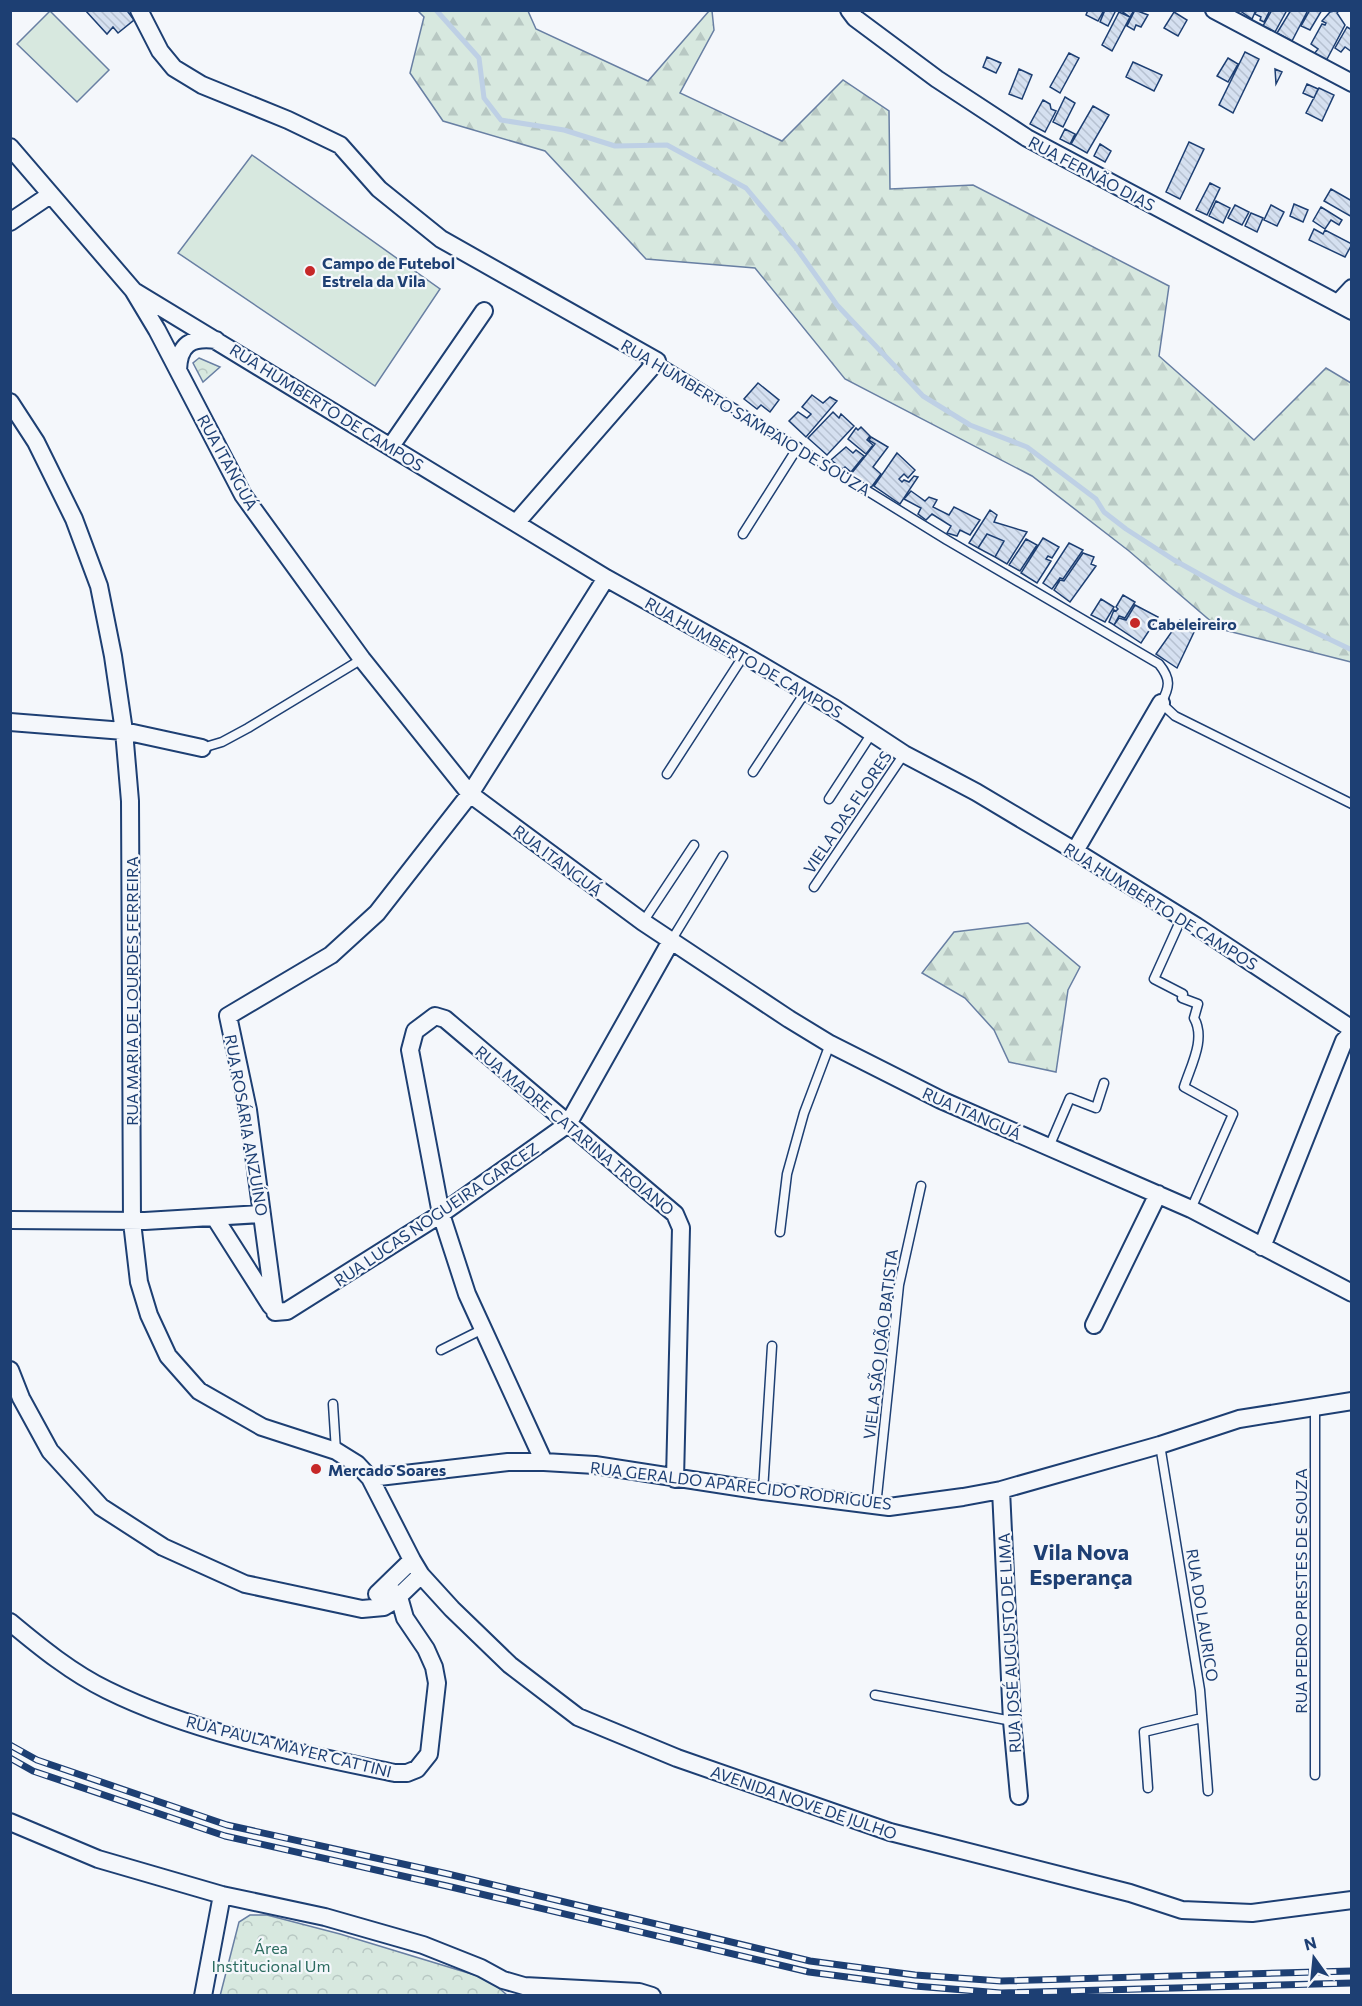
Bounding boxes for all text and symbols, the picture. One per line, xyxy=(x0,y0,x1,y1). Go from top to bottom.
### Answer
street label: RUA FERNÃO DIAS xyxy=(1025,132,1159,214)
place label: Campo de Futebol Estrela da Vila xyxy=(322,253,455,290)
marker: Campo de Futebol Estrela da Vila xyxy=(303,264,317,278)
street label: RUA HUMBERTO SAMPAIO DE SOUZA xyxy=(618,335,874,499)
street label: RUA HUMBERTO DE CAMPOS xyxy=(227,339,427,475)
street label: RUA ITANGUÁ xyxy=(194,411,262,513)
street label: RUA HUMBERTO DE CAMPOS xyxy=(642,593,846,721)
place label: Cabeleireiro xyxy=(1147,614,1237,633)
marker: Cabeleireiro xyxy=(1128,616,1142,630)
street label: VIELA DAS FLORES xyxy=(799,747,895,877)
street label: RUA ITANGUÁ xyxy=(510,820,606,900)
street label: RUA HUMBERTO DE CAMPOS xyxy=(1061,838,1261,974)
street label: RUA MARIA DE LOURDES FERREIRA xyxy=(122,856,141,1126)
street label: RUA ROSÁRIA ANZUÍNO xyxy=(222,1033,272,1217)
street label: RUA MADRE CATARINA TROIANO xyxy=(472,1041,678,1219)
street label: RUA ITANGUÁ xyxy=(920,1083,1024,1143)
street label: RUA LUCAS NOGUEIRA GARCEZ xyxy=(330,1138,542,1290)
street label: VIELA SÃO JOÃO BATISTA xyxy=(859,1248,901,1440)
street label: RUA GERALDO APARECIDO RODRIGUES xyxy=(589,1457,893,1513)
place label: Mercado Soares xyxy=(328,1460,446,1479)
marker: Mercado Soares xyxy=(309,1462,323,1476)
street label: RUA PEDRO PRESTES DE SOUZA xyxy=(1291,1468,1310,1714)
street label: RUA JOSÉ AUGUSTO DE LIMA xyxy=(994,1532,1024,1754)
district label: Vila Nova Esperança xyxy=(1029,1538,1133,1590)
street label: RUA DO LAURICO xyxy=(1183,1547,1223,1683)
street label: RUA PAULA MAYER CATTINI xyxy=(184,1711,394,1781)
street label: AVENIDA NOVE DE JULHO xyxy=(708,1761,900,1843)
north arrow xyxy=(1284,1928,1344,1988)
text: N xyxy=(1302,1932,1318,1954)
park label: Área Institucional Um xyxy=(212,1938,330,1975)

